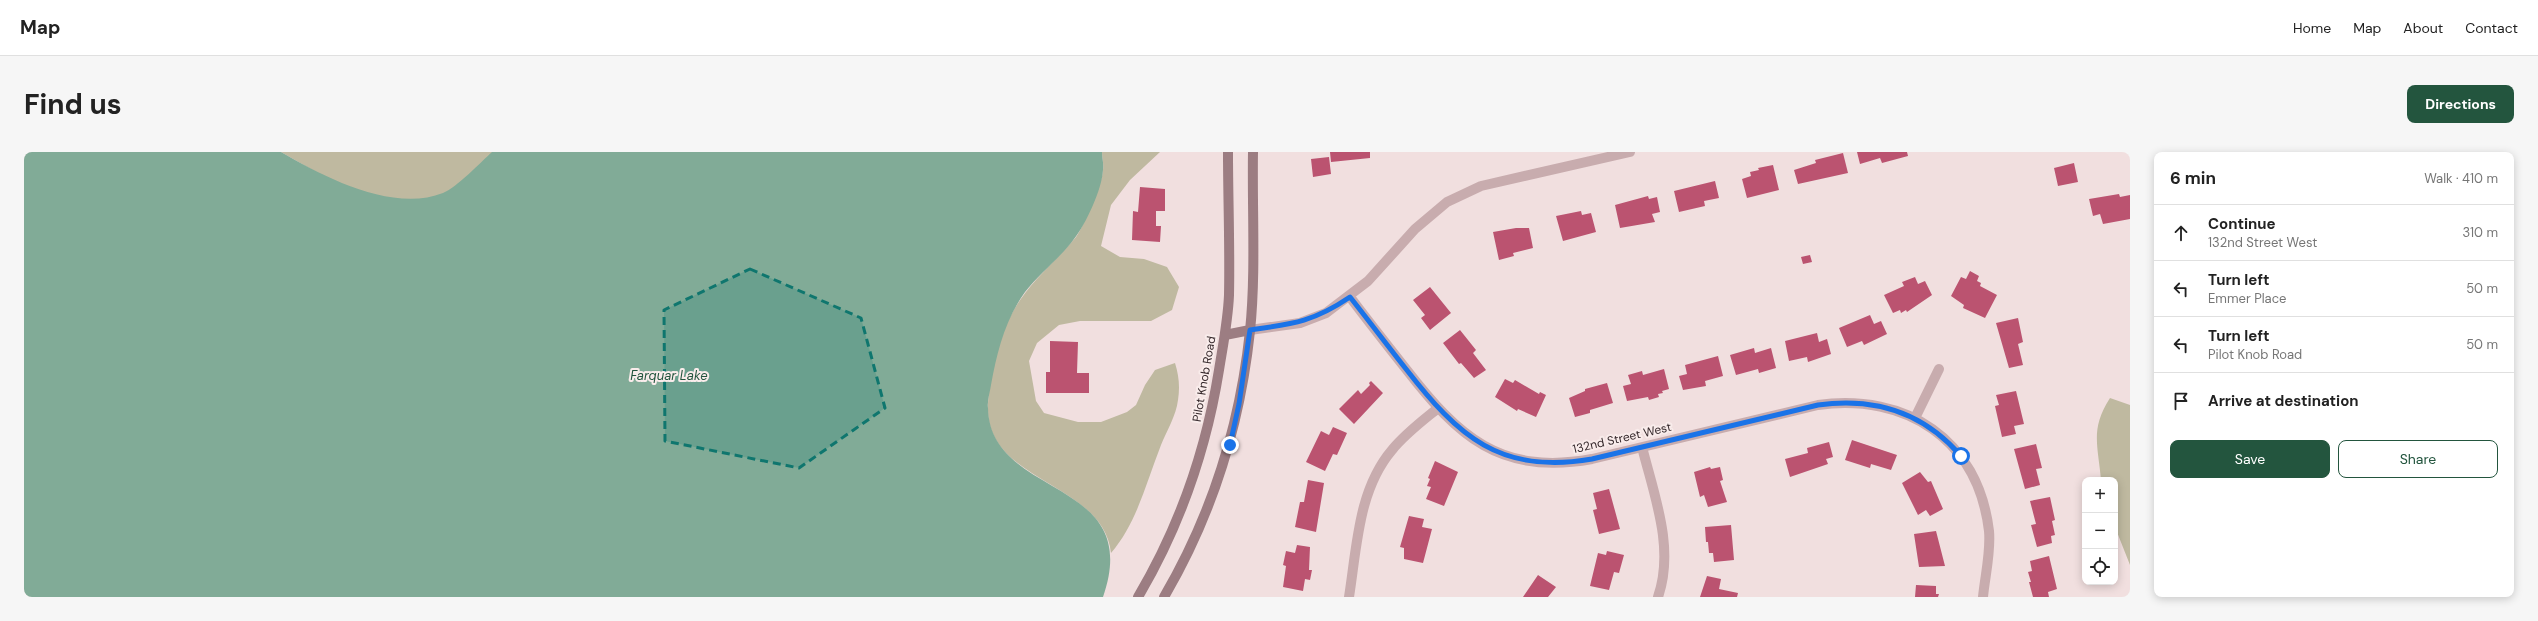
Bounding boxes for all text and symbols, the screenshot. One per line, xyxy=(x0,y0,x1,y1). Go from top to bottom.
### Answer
text: Map xyxy=(20,15,60,40)
text: Home xyxy=(2293,19,2331,37)
text: Map xyxy=(2353,19,2381,37)
text: About xyxy=(2403,19,2443,37)
text: Contact xyxy=(2465,19,2518,37)
button: Directions xyxy=(2407,85,2514,123)
text: Find us xyxy=(24,86,122,123)
text: 6 min xyxy=(2170,167,2216,189)
text: Walk · 410 m xyxy=(2424,170,2498,187)
text: Continue xyxy=(2208,214,2276,234)
icon: ahead xyxy=(2170,222,2192,244)
text: 310 m xyxy=(2463,224,2498,241)
text: 132nd Street West xyxy=(2208,234,2317,251)
text: Turn left xyxy=(2208,270,2269,290)
icon: left xyxy=(2170,278,2192,300)
text: 50 m xyxy=(2466,280,2498,297)
text: Emmer Place xyxy=(2208,290,2287,307)
text: Turn left xyxy=(2208,326,2269,346)
icon: left xyxy=(2170,334,2192,356)
street label: Pilot Knob Road xyxy=(1189,335,1219,423)
text: 50 m xyxy=(2466,336,2498,353)
text: Pilot Knob Road xyxy=(2208,346,2302,363)
water label: Farquar Lake xyxy=(630,367,708,384)
icon: arrive xyxy=(2170,390,2192,412)
text: Arrive at destination xyxy=(2208,391,2359,411)
street label: 132nd Street West xyxy=(1571,419,1673,457)
route end xyxy=(1221,436,1239,454)
button: Save xyxy=(2170,440,2330,478)
button: Share xyxy=(2338,440,2498,478)
route start xyxy=(1952,447,1970,465)
map controls xyxy=(2082,477,2118,585)
button: + xyxy=(2082,477,2118,513)
button: − xyxy=(2082,513,2118,549)
button: locate xyxy=(2082,549,2118,585)

